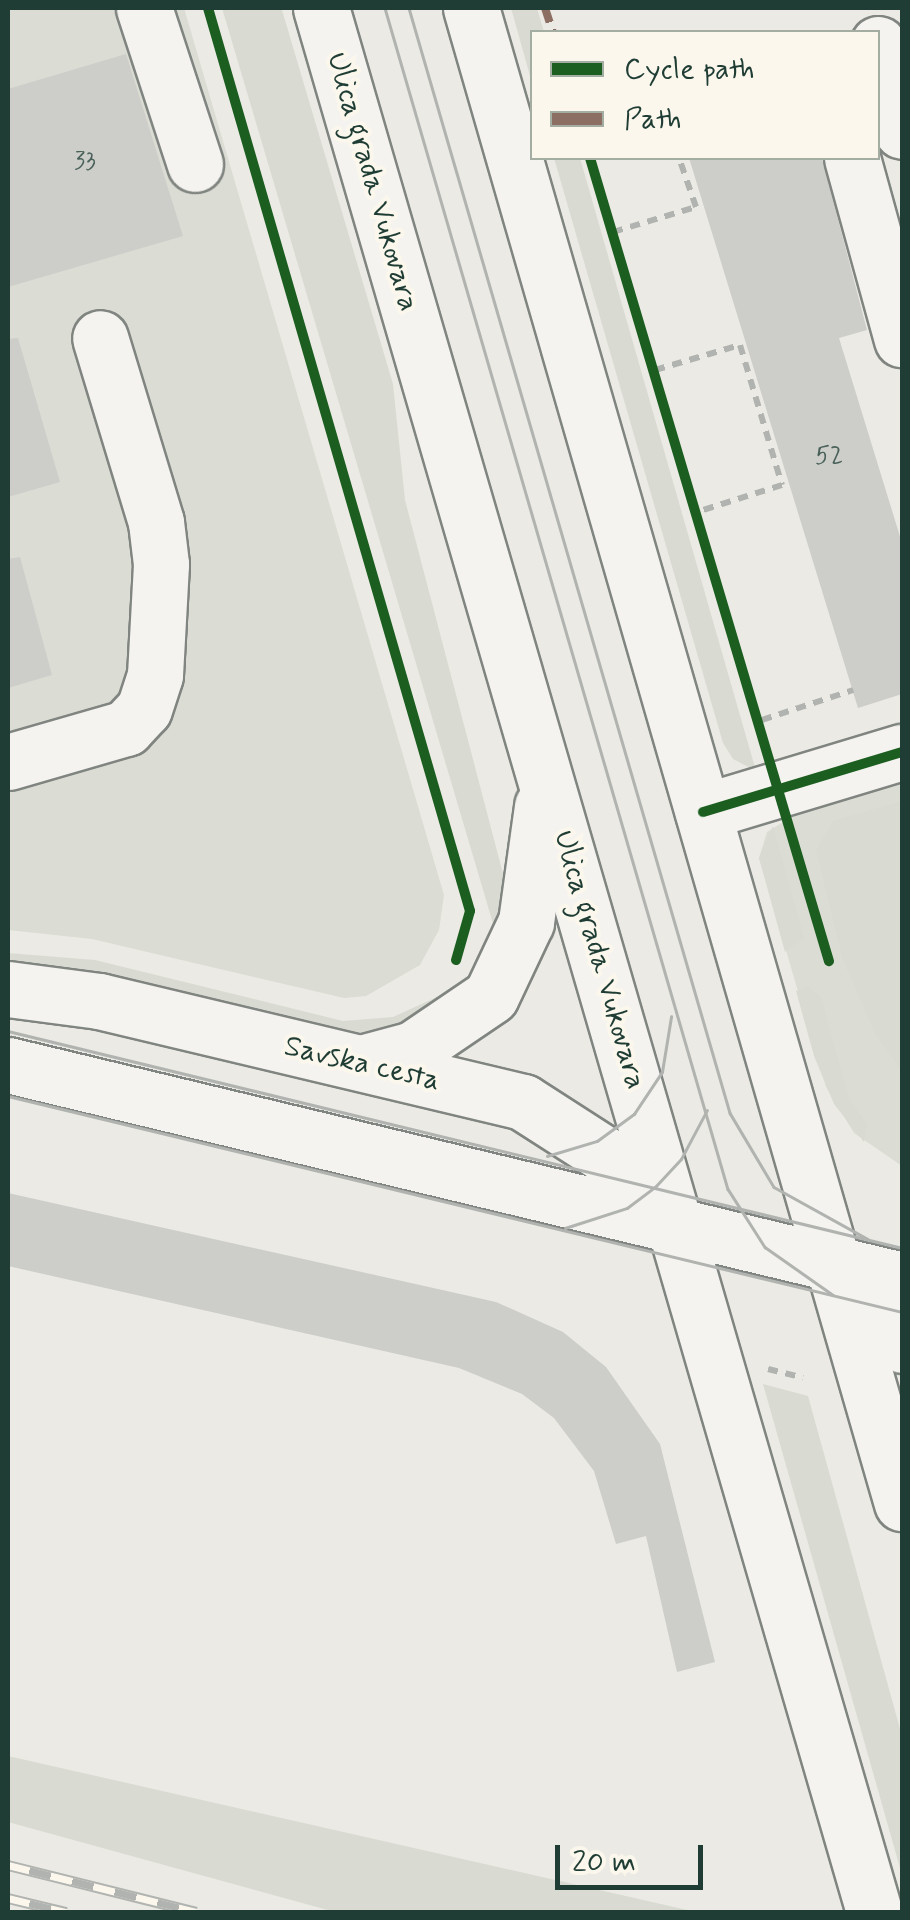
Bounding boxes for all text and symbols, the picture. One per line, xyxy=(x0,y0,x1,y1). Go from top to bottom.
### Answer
legend xyxy=(530,30,880,160)
street label: Ulica grada Vukovara xyxy=(318,49,426,315)
text: Cycle path xyxy=(624,50,755,89)
text: Path xyxy=(624,100,682,139)
house number: 33 xyxy=(74,147,96,177)
house number: 52 xyxy=(815,442,843,472)
street label: Ulica grada Vukovara xyxy=(545,827,653,1093)
street label: Savska cesta xyxy=(281,1029,443,1099)
scale bar xyxy=(560,1825,708,1887)
text: 20 m xyxy=(572,1843,636,1882)

